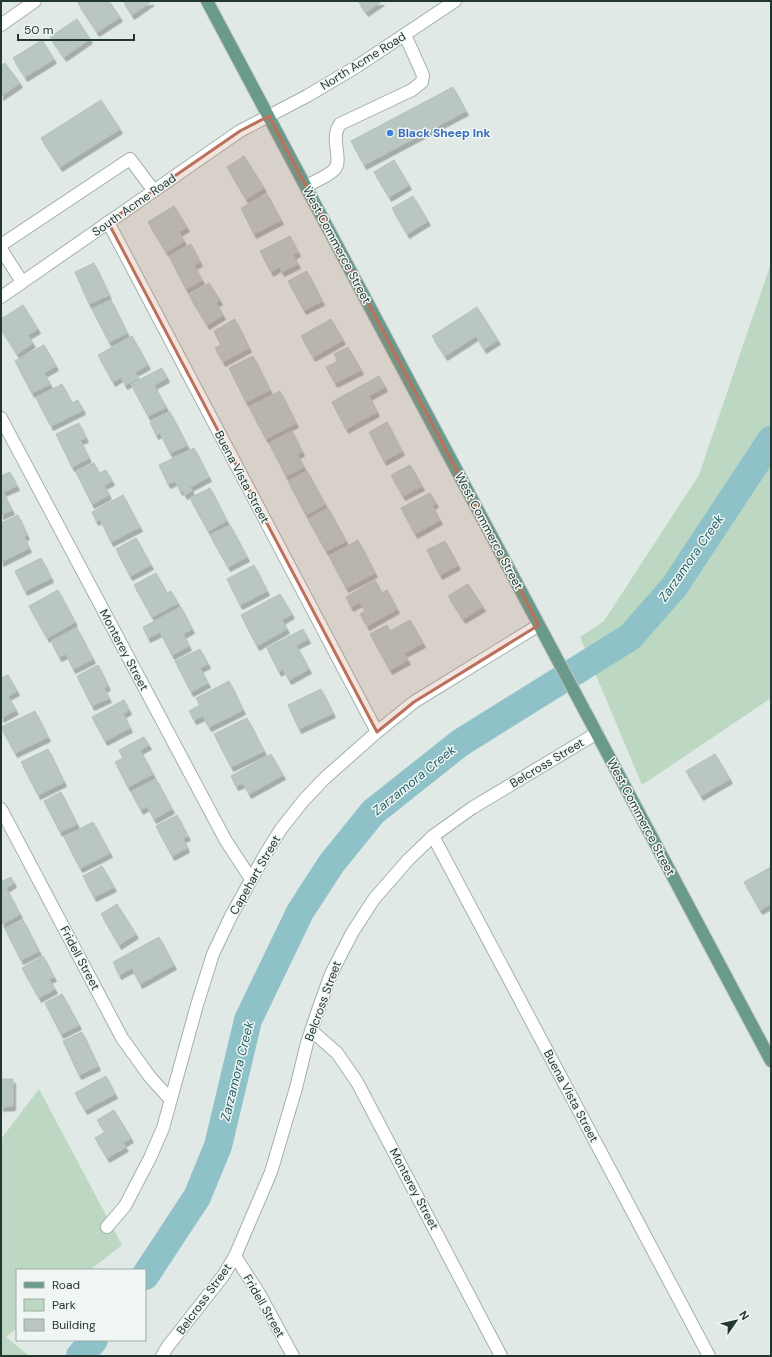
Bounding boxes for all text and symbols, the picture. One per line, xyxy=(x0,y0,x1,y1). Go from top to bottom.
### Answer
scale bar xyxy=(18,16,134,42)
text: 50 m xyxy=(24,22,53,38)
street label: North Acme Road xyxy=(317,28,409,94)
place label: Black Sheep Ink xyxy=(398,125,490,141)
marker: Black Sheep Ink xyxy=(385,128,395,138)
street label: South Acme Road xyxy=(89,170,179,240)
street label: West Commerce Street xyxy=(299,184,375,307)
street label: Buena Vista Street xyxy=(211,428,273,526)
street label: West Commerce Street xyxy=(451,470,527,593)
water label: Zarzamora Creek xyxy=(655,511,728,605)
street label: Monterey Street xyxy=(96,606,152,694)
street label: Belcross Street xyxy=(507,734,587,792)
water label: Zarzamora Creek xyxy=(369,741,459,819)
street label: West Commerce Street xyxy=(603,756,679,879)
street label: Capehart Street xyxy=(226,832,284,918)
street label: Fridell Street xyxy=(56,923,104,993)
street label: Belcross Street xyxy=(301,958,345,1043)
water label: Zarzamora Creek xyxy=(216,1019,258,1123)
street label: Buena Vista Street xyxy=(540,1047,602,1145)
street label: Monterey Street xyxy=(386,1145,442,1233)
street label: Belcross Street xyxy=(173,1260,235,1338)
legend xyxy=(16,1269,146,1341)
street label: Fridell Street xyxy=(239,1271,289,1341)
text: Road xyxy=(52,1277,80,1293)
text: Park xyxy=(52,1297,76,1313)
north arrow xyxy=(716,1301,756,1341)
text: N xyxy=(736,1308,752,1323)
text: Building xyxy=(52,1317,96,1333)

